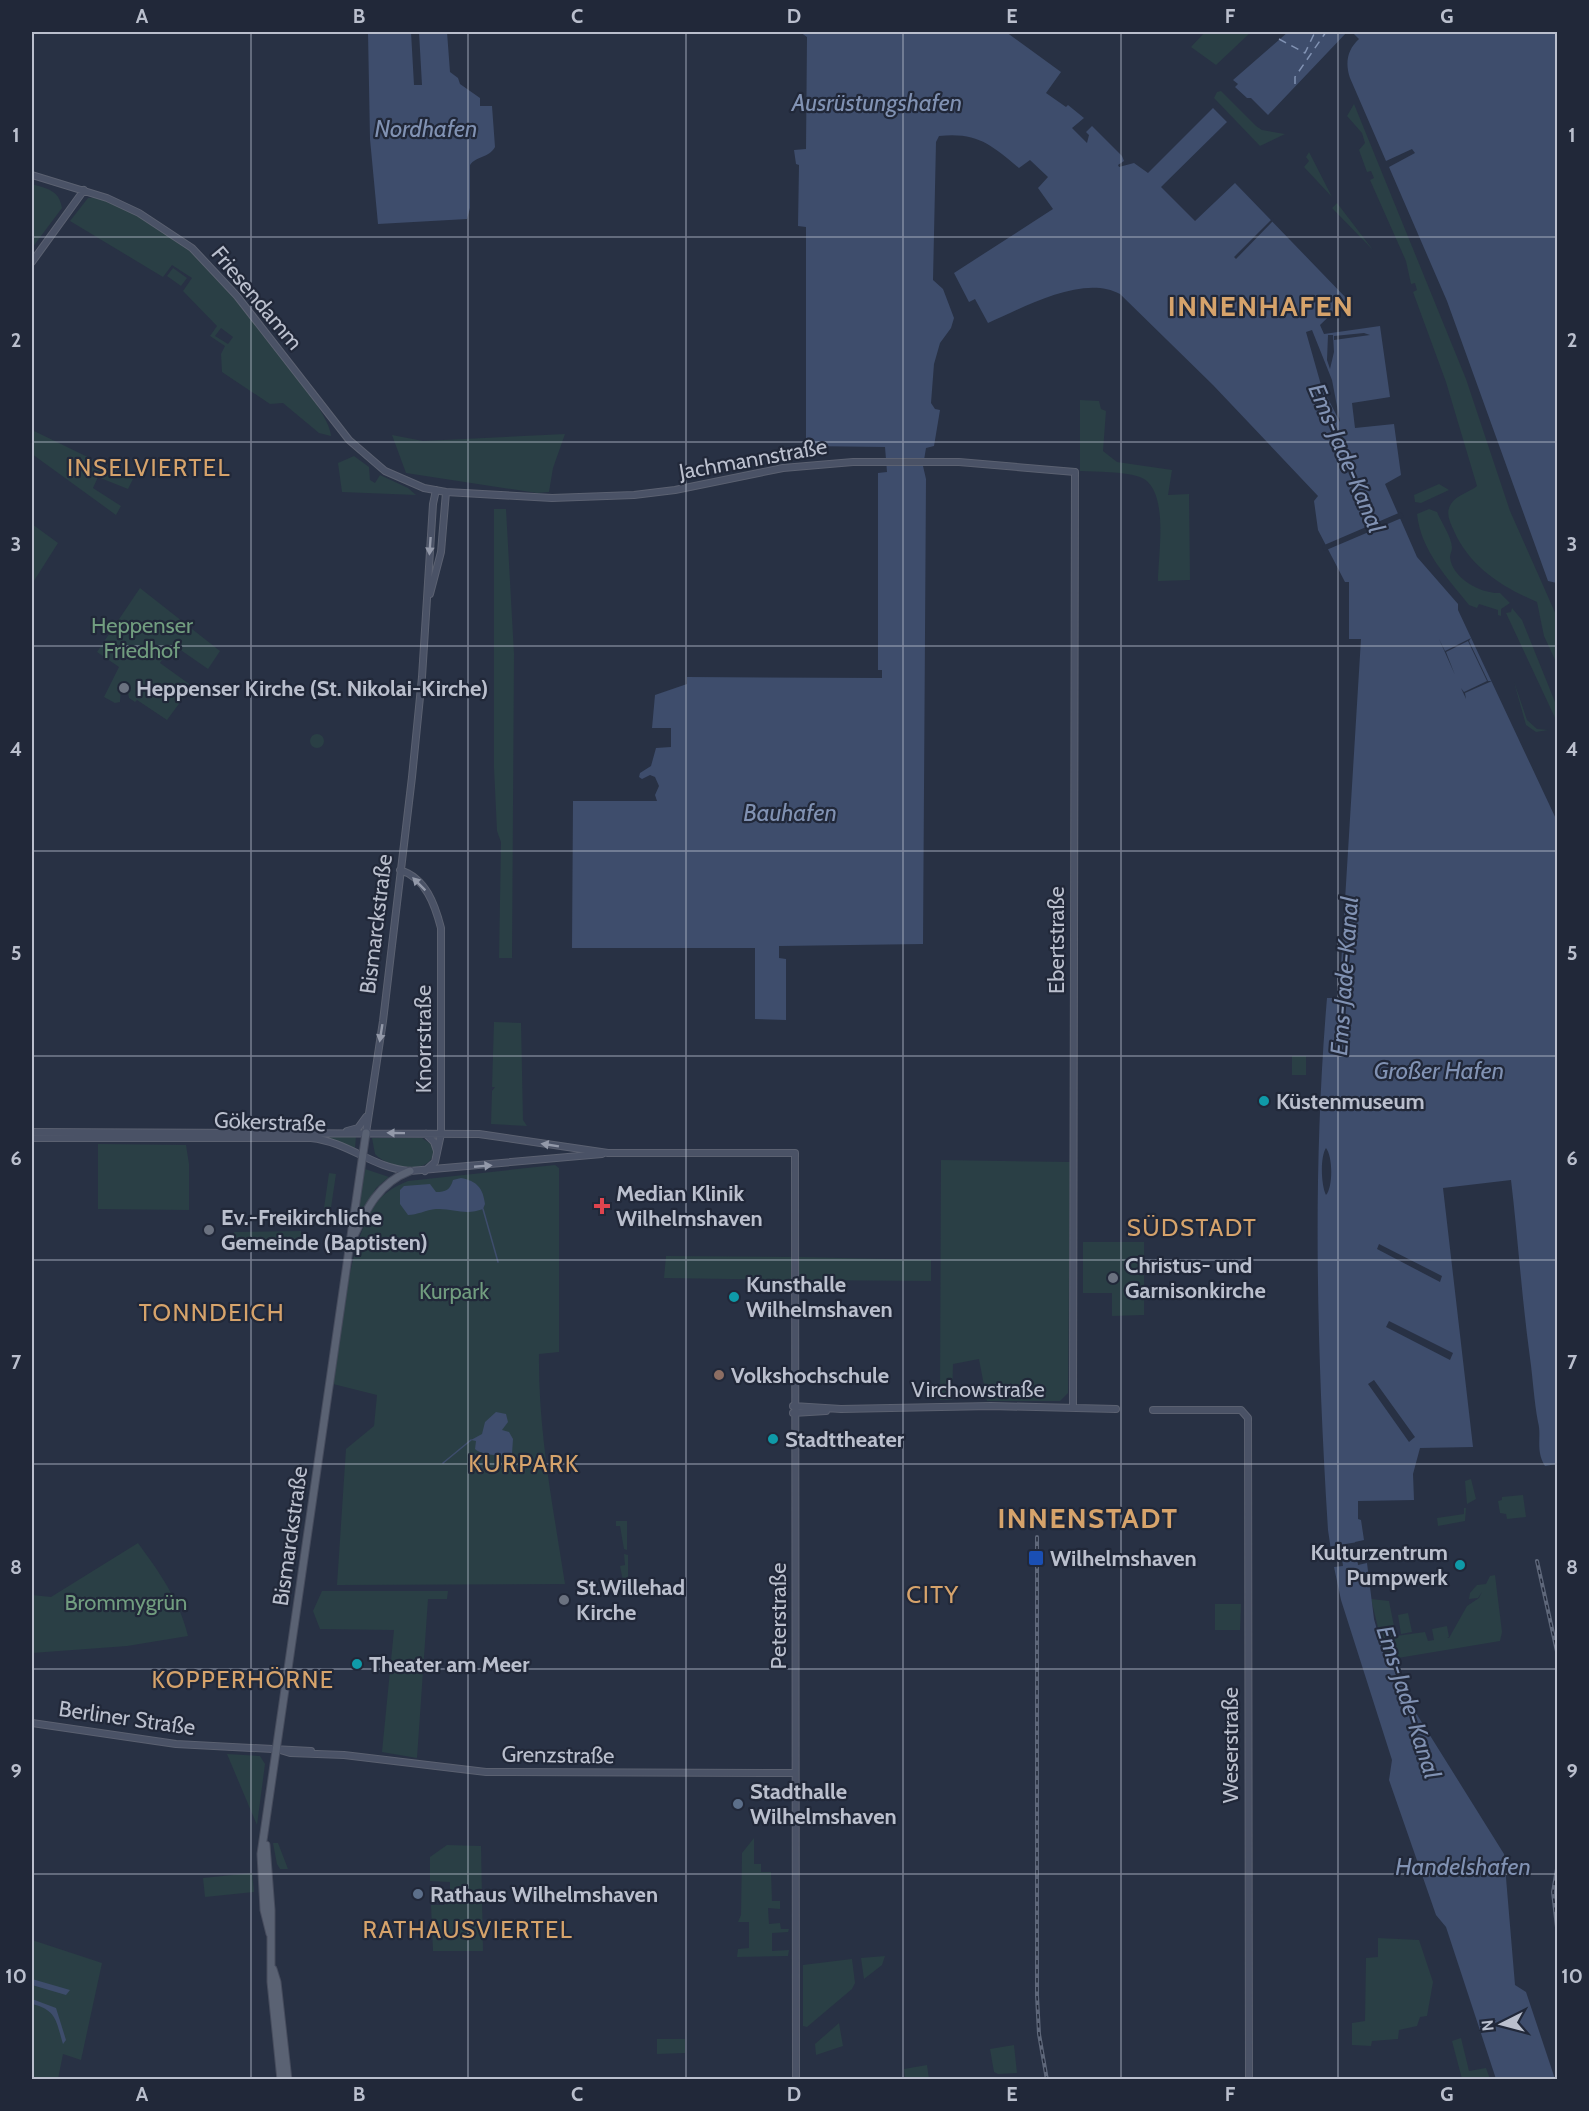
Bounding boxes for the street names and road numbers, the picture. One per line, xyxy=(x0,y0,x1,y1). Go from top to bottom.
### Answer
street label: Friesendamm xyxy=(206,241,308,355)
street label: Jachmannstraße xyxy=(676,433,829,485)
street label: Bismarckstraße xyxy=(354,852,398,996)
street label: Ebertstraße xyxy=(1043,886,1070,994)
street label: Knorrstraße xyxy=(410,985,437,1093)
street label: Gökerstraße xyxy=(214,1107,326,1137)
street label: Virchowstraße xyxy=(911,1376,1045,1403)
street label: Bismarckstraße xyxy=(267,1464,313,1608)
street label: Peterstraße xyxy=(765,1563,792,1669)
street label: Weserstraße xyxy=(1217,1687,1244,1803)
street label: Berliner Straße xyxy=(57,1695,197,1741)
street label: Grenzstraße xyxy=(501,1741,615,1769)

